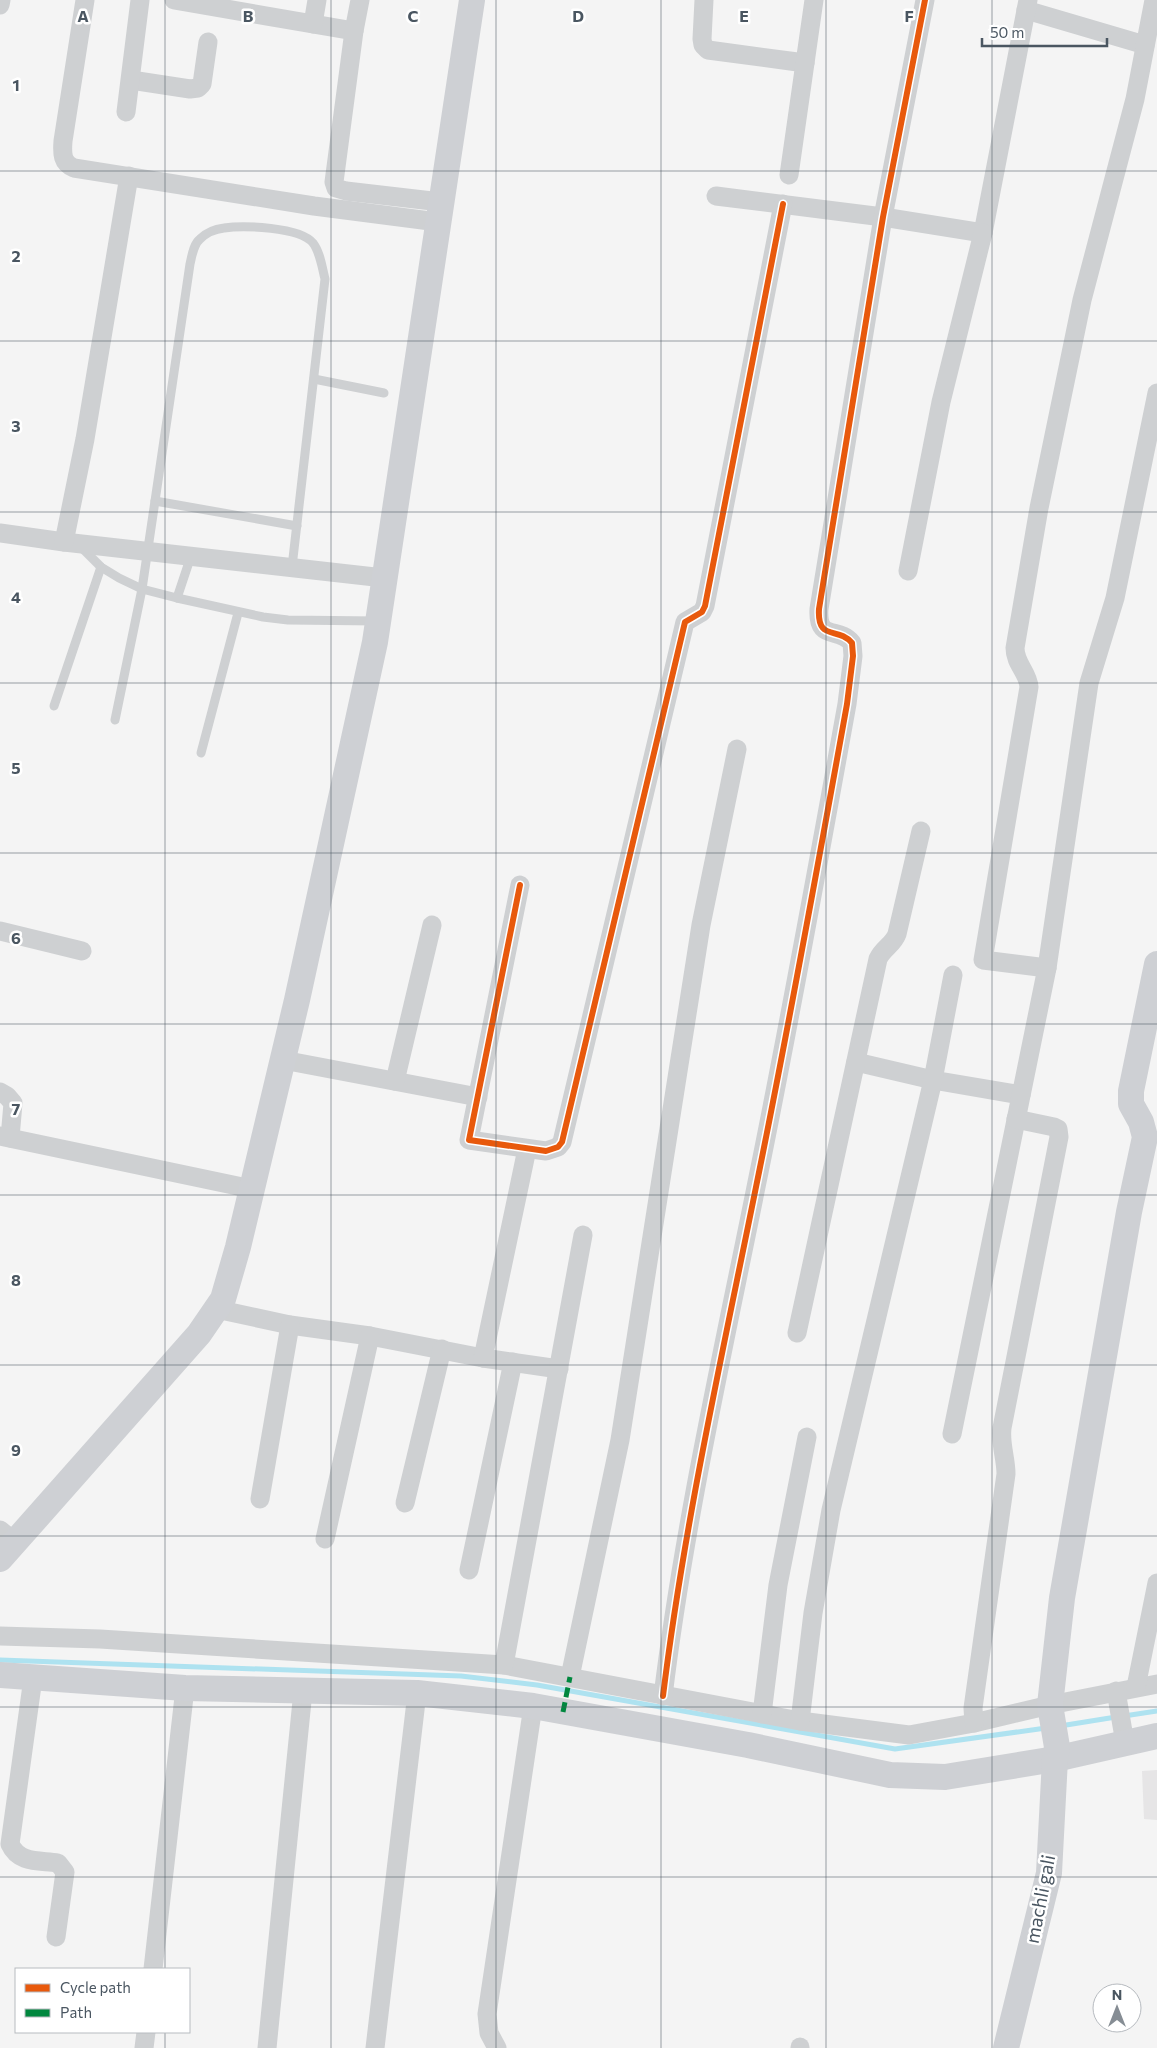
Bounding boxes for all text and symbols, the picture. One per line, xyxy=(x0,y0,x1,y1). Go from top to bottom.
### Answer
text: A xyxy=(77,6,89,25)
text: B xyxy=(243,6,254,25)
text: C xyxy=(408,6,419,25)
text: D xyxy=(572,6,584,25)
text: E xyxy=(739,6,749,25)
text: F xyxy=(904,6,914,25)
scale bar xyxy=(982,15,1107,47)
text: 50 m xyxy=(990,23,1024,41)
text: 1 xyxy=(12,75,20,94)
text: 2 xyxy=(11,246,21,265)
text: 3 xyxy=(11,416,21,435)
text: 4 xyxy=(11,587,21,606)
text: 5 xyxy=(11,758,21,777)
text: 6 xyxy=(11,928,21,947)
text: 7 xyxy=(12,1099,21,1118)
text: 8 xyxy=(11,1270,21,1289)
text: 9 xyxy=(11,1440,21,1459)
street label: machli gali xyxy=(1020,1853,1059,1945)
legend xyxy=(15,1968,190,2033)
text: Cycle path xyxy=(60,1978,131,1996)
north arrow xyxy=(1092,1983,1142,2033)
text: N xyxy=(1112,1986,1122,2003)
text: Path xyxy=(60,2003,92,2021)

